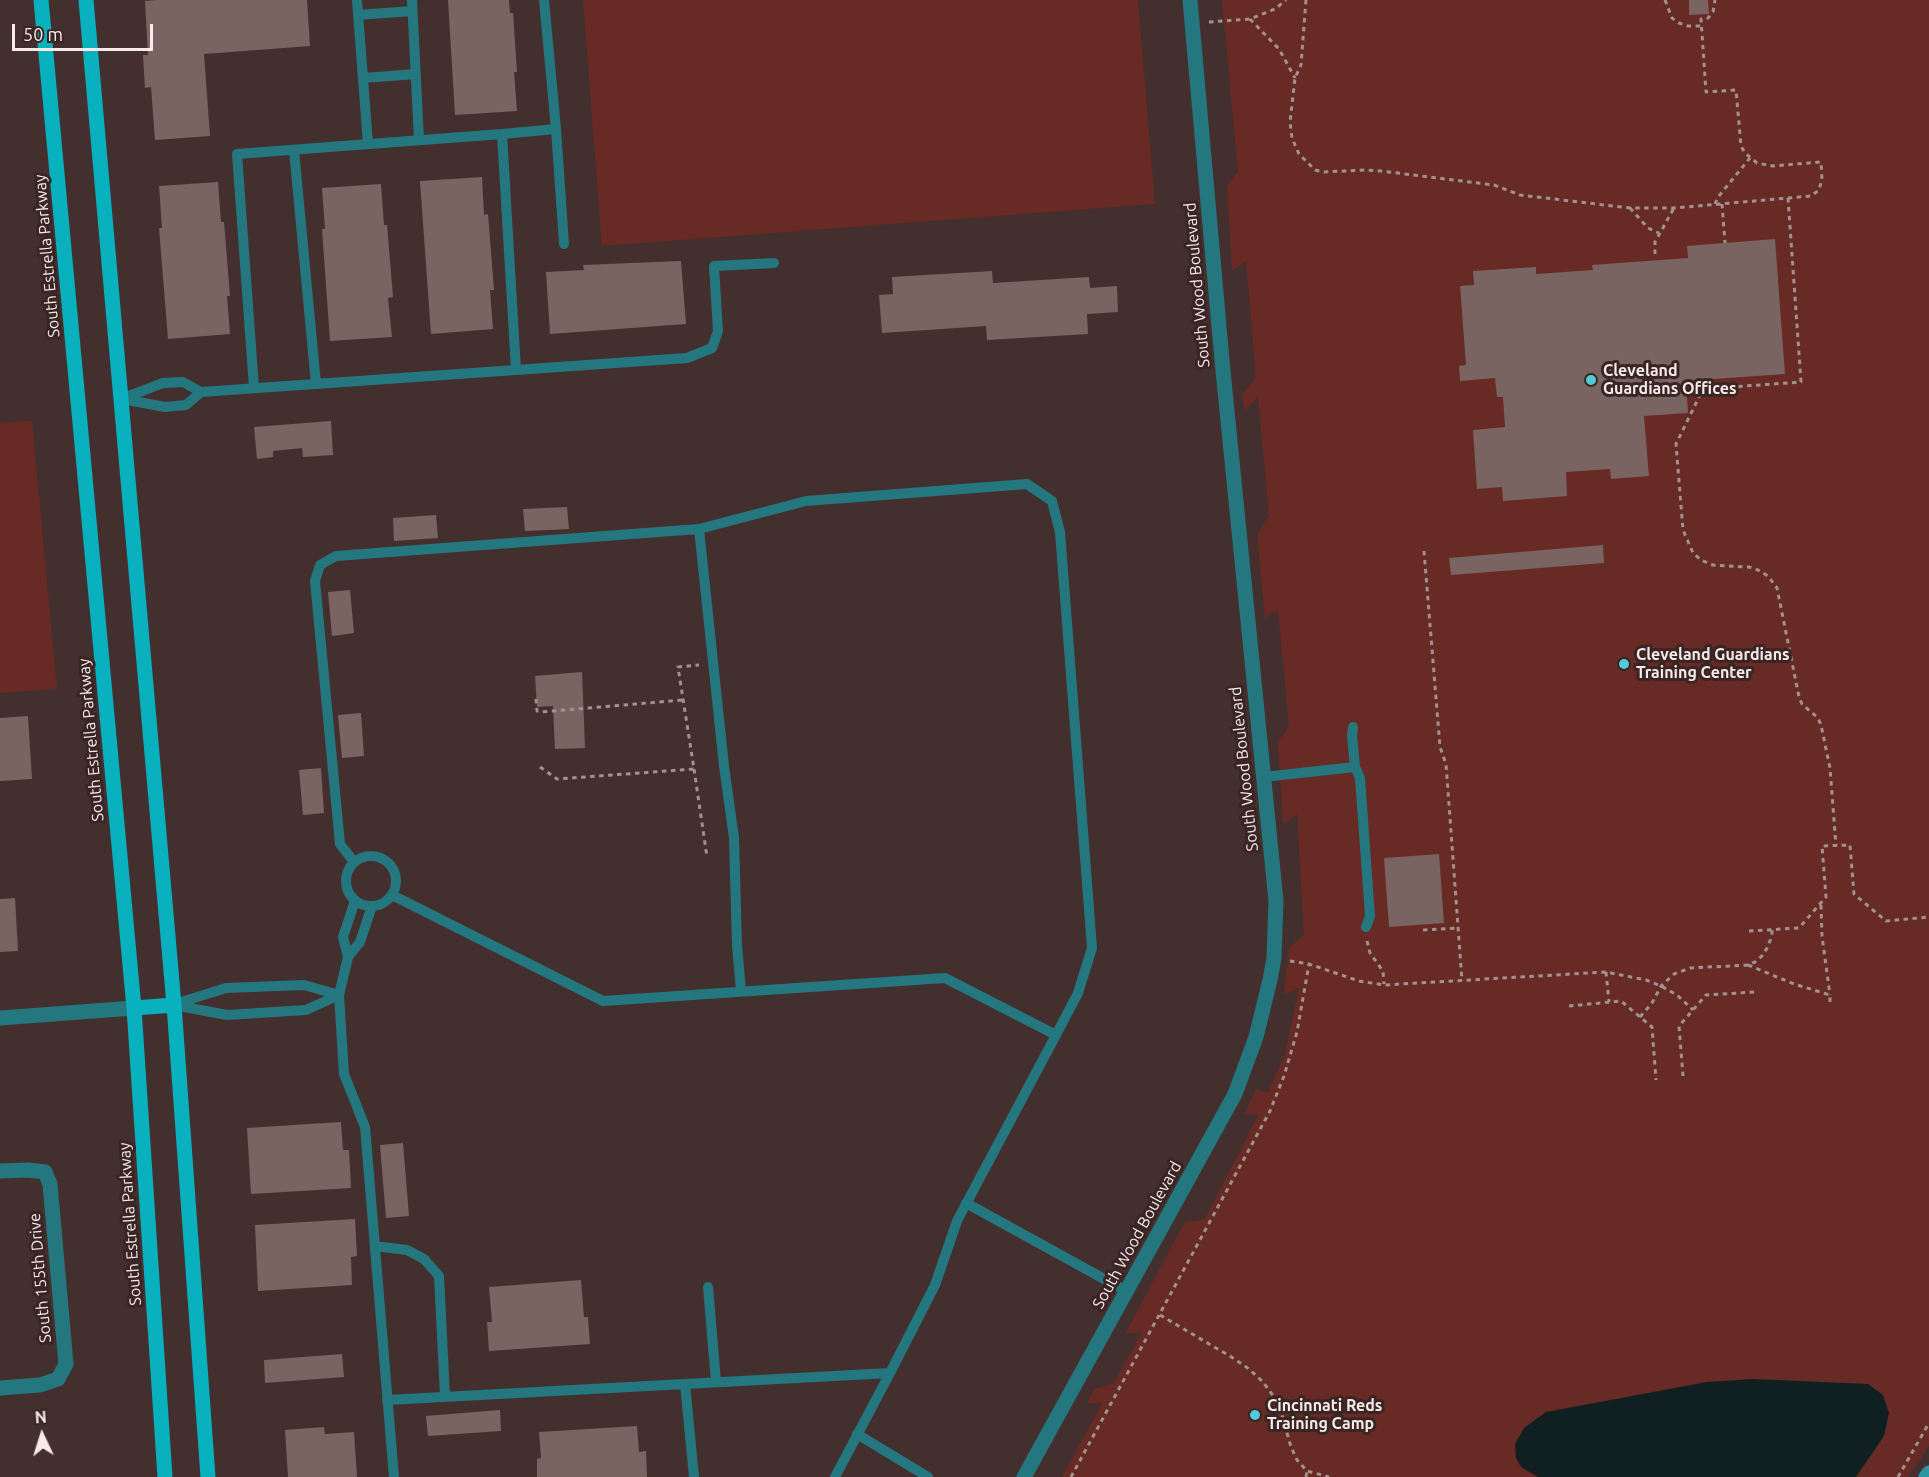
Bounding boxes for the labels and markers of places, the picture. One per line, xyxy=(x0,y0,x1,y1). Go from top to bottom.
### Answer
place label: Cleveland Guardians Offices xyxy=(1603,361,1736,399)
marker: Cleveland Guardians Offices xyxy=(1584,373,1598,387)
place label: Cleveland Guardians Training Center xyxy=(1636,645,1790,683)
marker: Cleveland Guardians Training Center xyxy=(1617,657,1631,671)
place label: Cincinnati Reds Training Camp xyxy=(1267,1396,1382,1434)
marker: Cincinnati Reds Training Camp xyxy=(1248,1408,1262,1422)

